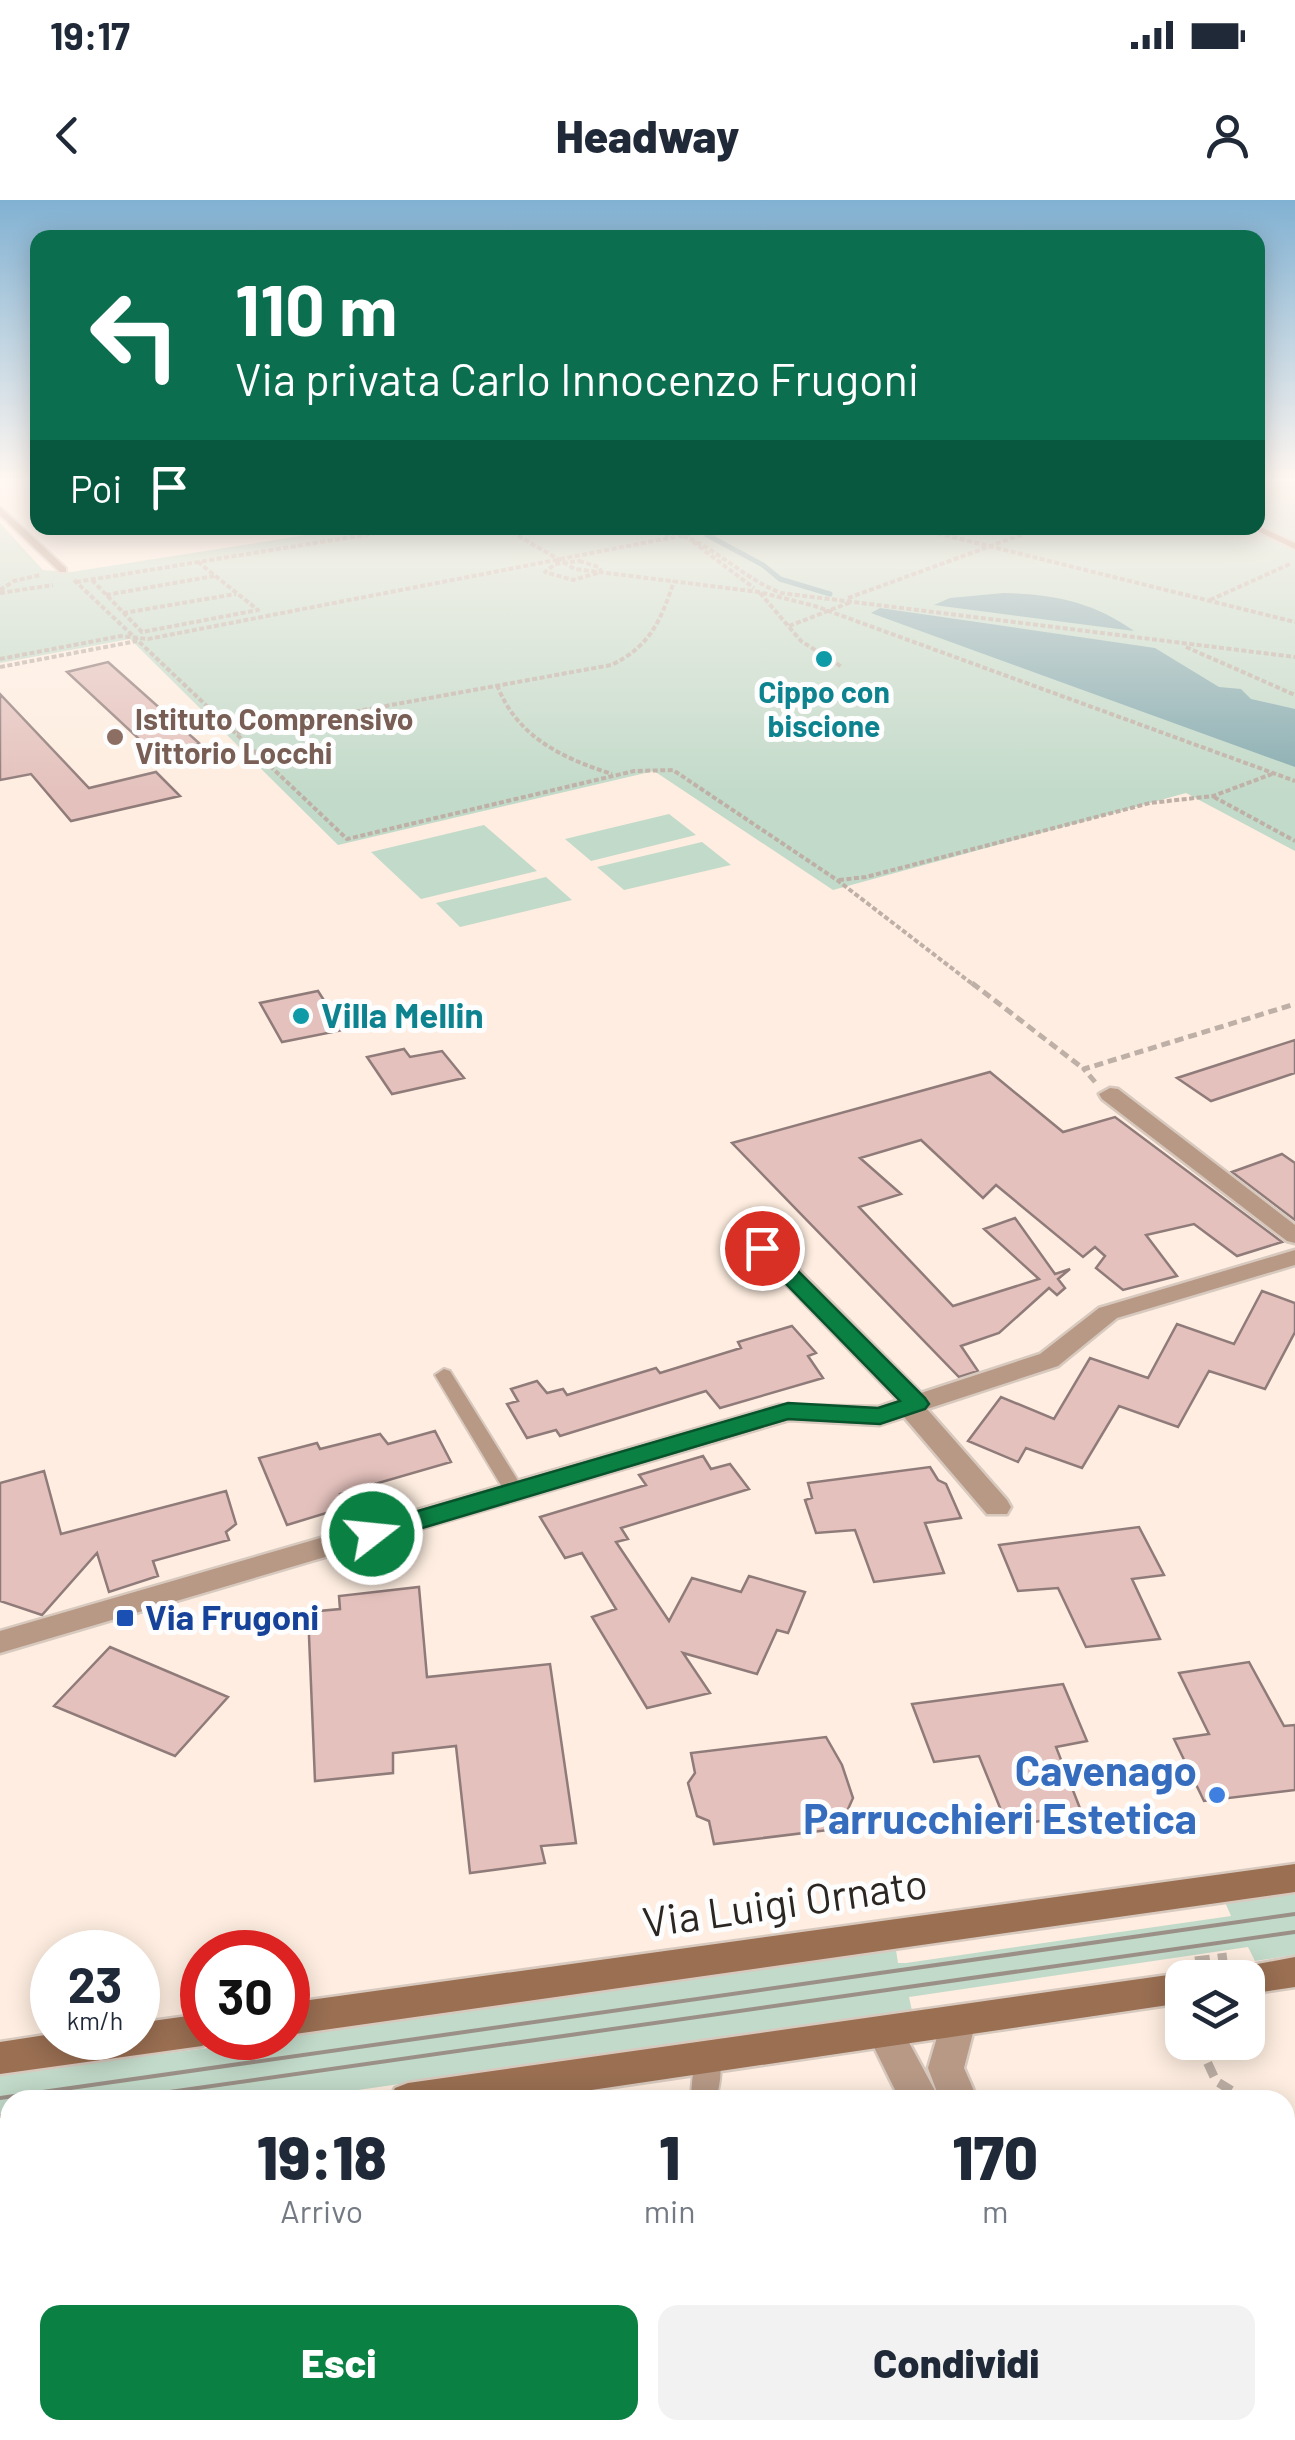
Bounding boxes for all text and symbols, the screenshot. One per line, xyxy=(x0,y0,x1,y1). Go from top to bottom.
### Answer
text: 19:17 xyxy=(50,12,130,58)
icon: back xyxy=(40,108,95,163)
text: Headway xyxy=(556,108,739,162)
icon: person xyxy=(1200,108,1255,163)
text: 110 m xyxy=(235,266,397,350)
icon: left xyxy=(70,270,200,400)
text: Via privata Carlo Innocenzo Frugoni xyxy=(235,351,919,405)
icon: arrive xyxy=(142,460,197,515)
text: Poi xyxy=(70,465,122,511)
marker: Cippo con biscione xyxy=(813,648,835,670)
place label: Cippo con biscione xyxy=(758,673,890,743)
place label: Istituto Comprensivo Vittorio Locchi xyxy=(135,700,414,770)
marker: Istituto Comprensivo Vittorio Locchi xyxy=(104,726,126,748)
place label: Villa Mellin xyxy=(321,993,484,1035)
marker: Villa Mellin xyxy=(290,1005,312,1027)
pin xyxy=(720,1206,805,1291)
icon: arrive xyxy=(735,1221,790,1276)
position arrow xyxy=(320,1482,424,1586)
place label: Via Frugoni xyxy=(145,1595,319,1637)
marker: Via Frugoni xyxy=(114,1607,136,1629)
place label: Cavenago Parrucchieri Estetica xyxy=(803,1744,1197,1842)
marker: Cavenago Parrucchieri Estetica xyxy=(1206,1784,1228,1806)
street label: Via Luigi Ornato xyxy=(639,1856,930,1947)
speed limit sign: 30 xyxy=(180,1930,310,2060)
text: 23 xyxy=(68,1953,122,2013)
map controls xyxy=(1165,1960,1265,2060)
button: layers xyxy=(1165,1960,1265,2060)
text: km/h xyxy=(67,2005,123,2035)
text: 19:18 xyxy=(257,2120,387,2192)
text: 1 xyxy=(659,2120,680,2192)
text: 170 xyxy=(952,2120,1038,2192)
text: Arrivo xyxy=(280,2191,363,2229)
text: min xyxy=(644,2191,696,2229)
text: m xyxy=(982,2191,1008,2229)
button: Esci xyxy=(40,2305,638,2420)
button: Condividi xyxy=(658,2305,1255,2420)

